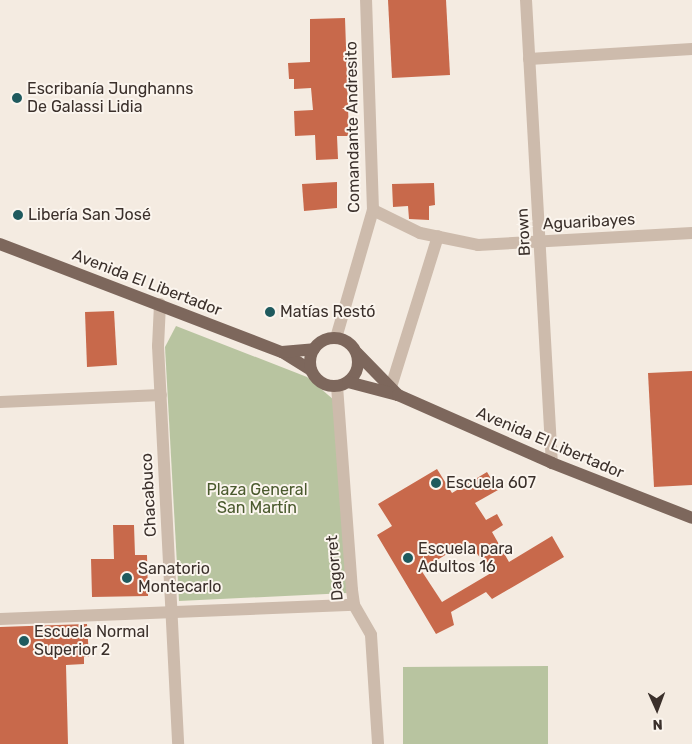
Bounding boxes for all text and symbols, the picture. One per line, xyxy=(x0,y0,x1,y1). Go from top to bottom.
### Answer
street label: Comandante Andresito xyxy=(342,41,364,213)
place label: Escribanía Junghanns De Galassi Lidia xyxy=(27,79,193,117)
marker: Escribanía Junghanns De Galassi Lidia xyxy=(11,92,23,104)
place label: Libería San José xyxy=(28,205,151,225)
street label: Brown xyxy=(513,207,535,257)
marker: Libería San José xyxy=(12,209,24,221)
street label: Aguaribayes xyxy=(542,210,636,234)
street label: Avenida El Libertador xyxy=(70,246,224,320)
place label: Matías Restó xyxy=(280,302,375,322)
marker: Matías Restó xyxy=(264,306,276,318)
street label: Avenida El Libertador xyxy=(473,403,627,483)
street label: Chacabuco xyxy=(137,453,161,537)
place label: Escuela 607 xyxy=(446,473,536,493)
marker: Escuela 607 xyxy=(430,477,442,489)
park label: Plaza General San Martín xyxy=(206,480,308,518)
street label: Dagorret xyxy=(323,534,347,602)
place label: Escuela para Adultos 16 xyxy=(418,539,513,577)
marker: Escuela para Adultos 16 xyxy=(402,552,414,564)
place label: Sanatorio Montecarlo xyxy=(138,559,221,597)
marker: Sanatorio Montecarlo xyxy=(120,571,134,585)
place label: Escuela Normal Superior 2 xyxy=(34,622,149,660)
marker: Escuela Normal Superior 2 xyxy=(18,635,30,647)
north arrow xyxy=(632,684,682,734)
text: N xyxy=(652,716,663,733)

